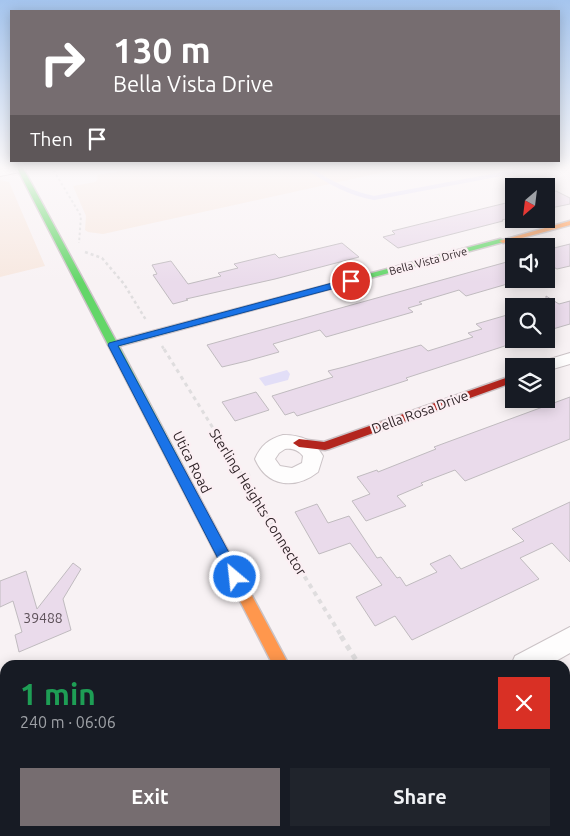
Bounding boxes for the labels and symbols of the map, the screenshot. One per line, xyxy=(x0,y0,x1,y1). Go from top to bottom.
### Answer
north arrow xyxy=(505,178,555,228)
street label: Bella Vista Drive xyxy=(388,245,468,277)
pin xyxy=(330,260,372,302)
street label: Della Rosa Drive xyxy=(369,387,471,437)
street label: Sterling Heights Connector xyxy=(206,426,310,579)
street label: Utica Road xyxy=(170,428,214,496)
position arrow xyxy=(208,550,260,602)
house number: 39488 xyxy=(23,610,63,626)

